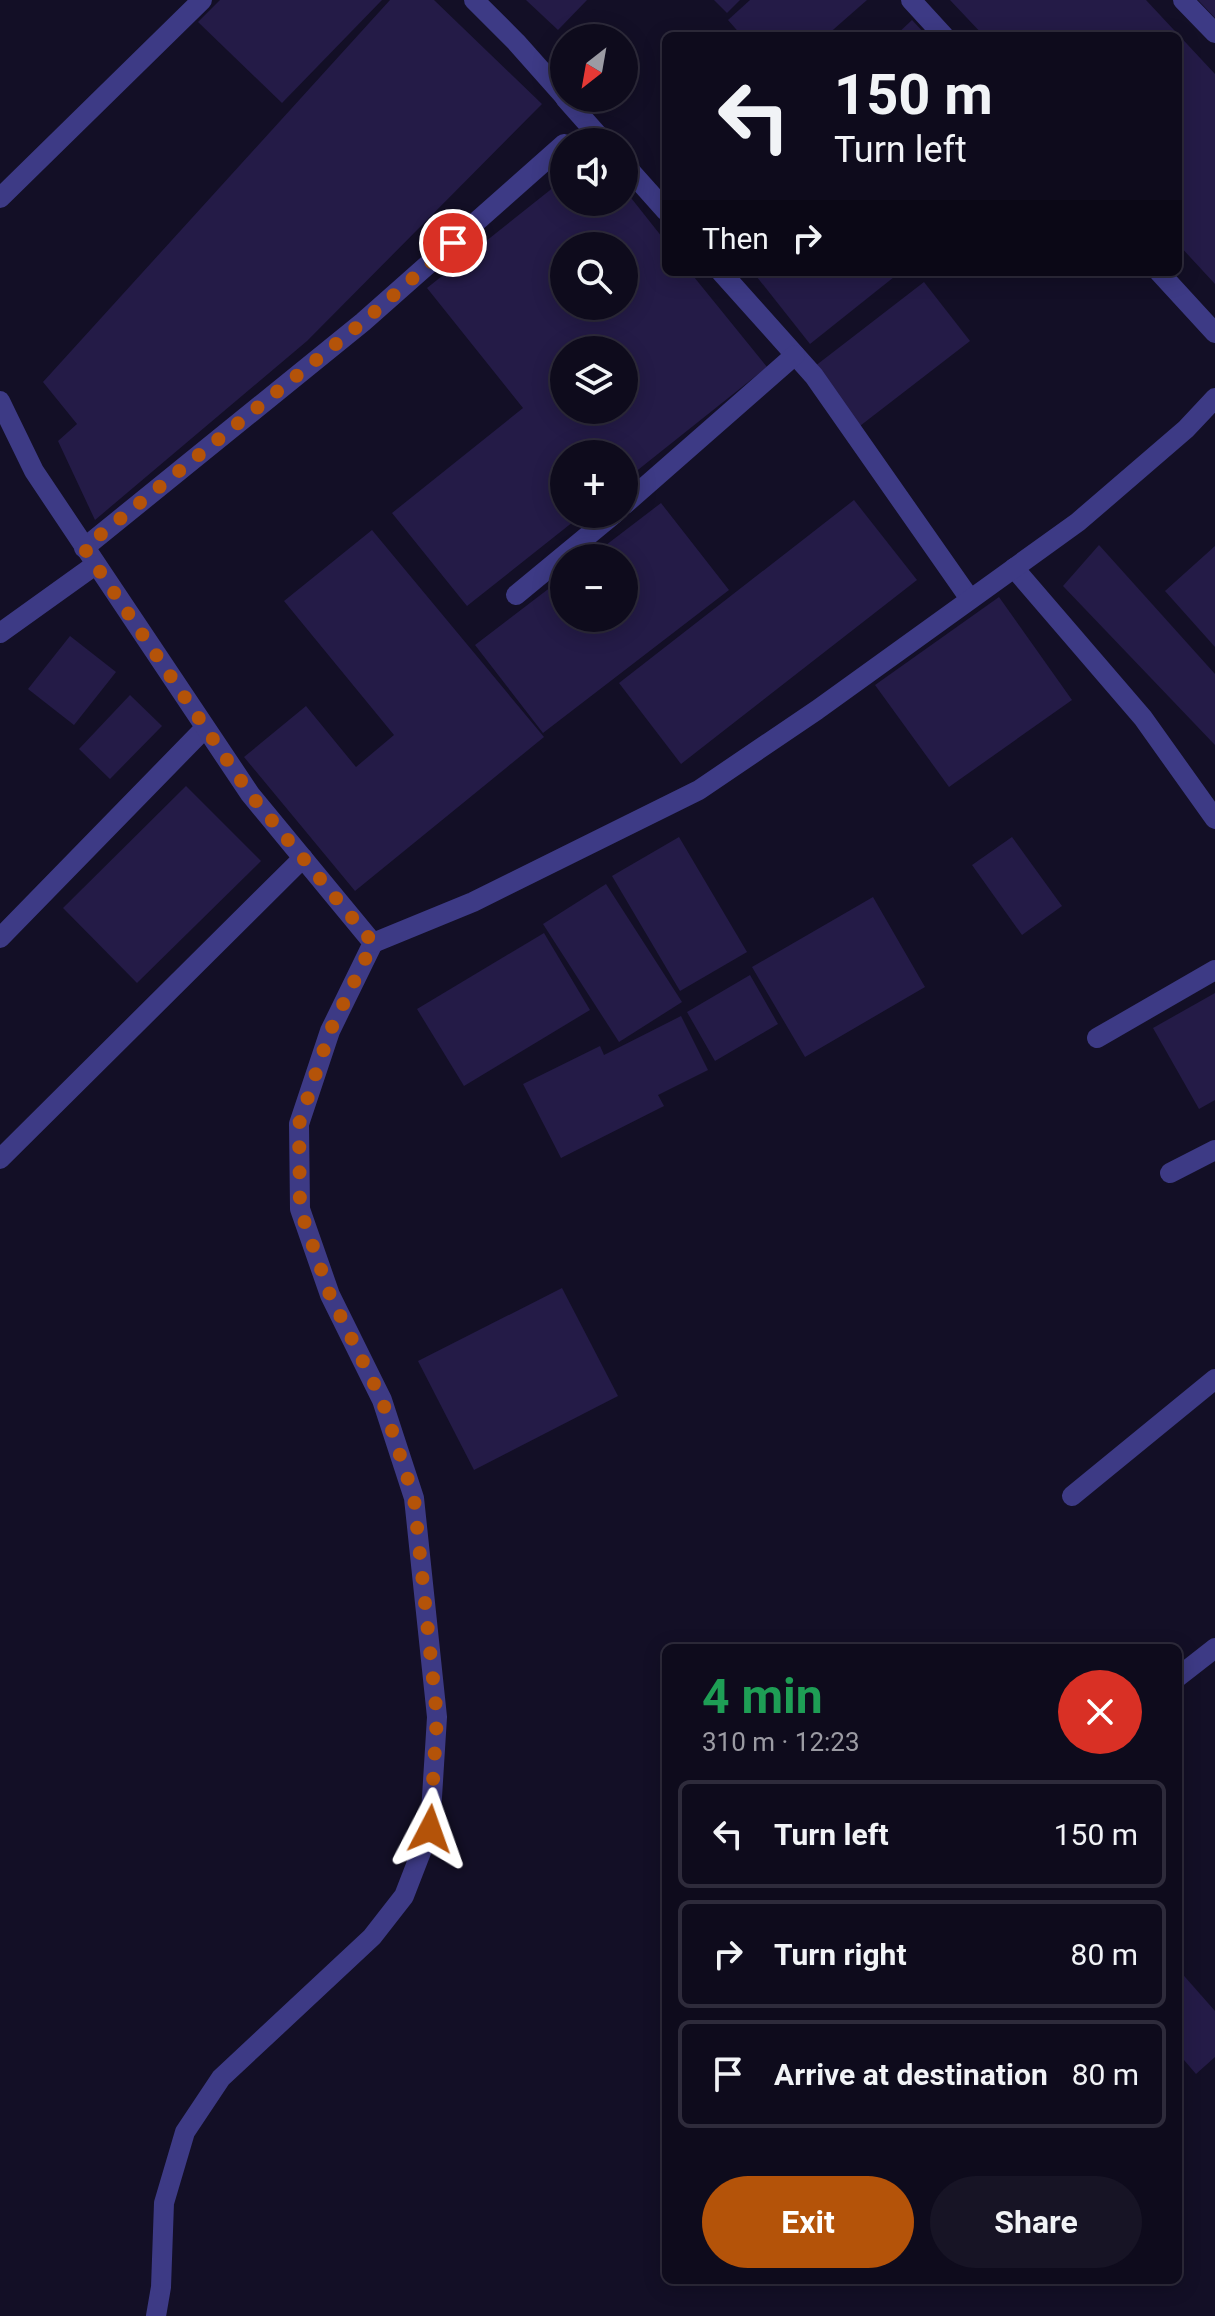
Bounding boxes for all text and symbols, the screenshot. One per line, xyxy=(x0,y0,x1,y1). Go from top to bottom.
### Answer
north arrow xyxy=(550,24,638,112)
map controls xyxy=(550,24,638,632)
text: 150 m xyxy=(834,62,993,128)
icon: left xyxy=(702,64,806,168)
button: sound xyxy=(550,128,638,216)
text: Turn left xyxy=(834,129,967,171)
pin xyxy=(419,209,487,277)
icon: right xyxy=(785,216,829,260)
icon: arrive xyxy=(431,221,475,265)
text: Then xyxy=(702,221,769,256)
button: search xyxy=(550,232,638,320)
button: layers xyxy=(550,336,638,424)
button: + xyxy=(550,440,638,528)
button: − xyxy=(550,544,638,632)
text: 4 min xyxy=(702,1668,823,1725)
button: close xyxy=(1058,1670,1142,1754)
text: 310 m · 12:23 xyxy=(702,1727,860,1757)
position arrow xyxy=(388,1787,472,1871)
icon: left xyxy=(706,1812,750,1856)
text: Turn left xyxy=(774,1817,889,1852)
text: 150 m xyxy=(1054,1817,1138,1852)
icon: right xyxy=(706,1932,750,1976)
text: Turn right xyxy=(774,1937,907,1972)
text: 80 m xyxy=(1071,1937,1138,1972)
icon: arrive xyxy=(706,2052,750,2096)
text: Arrive at destination xyxy=(774,2057,1048,2092)
text: 80 m xyxy=(1072,2057,1139,2092)
button: Exit xyxy=(702,2176,914,2268)
button: Share xyxy=(930,2176,1142,2268)

